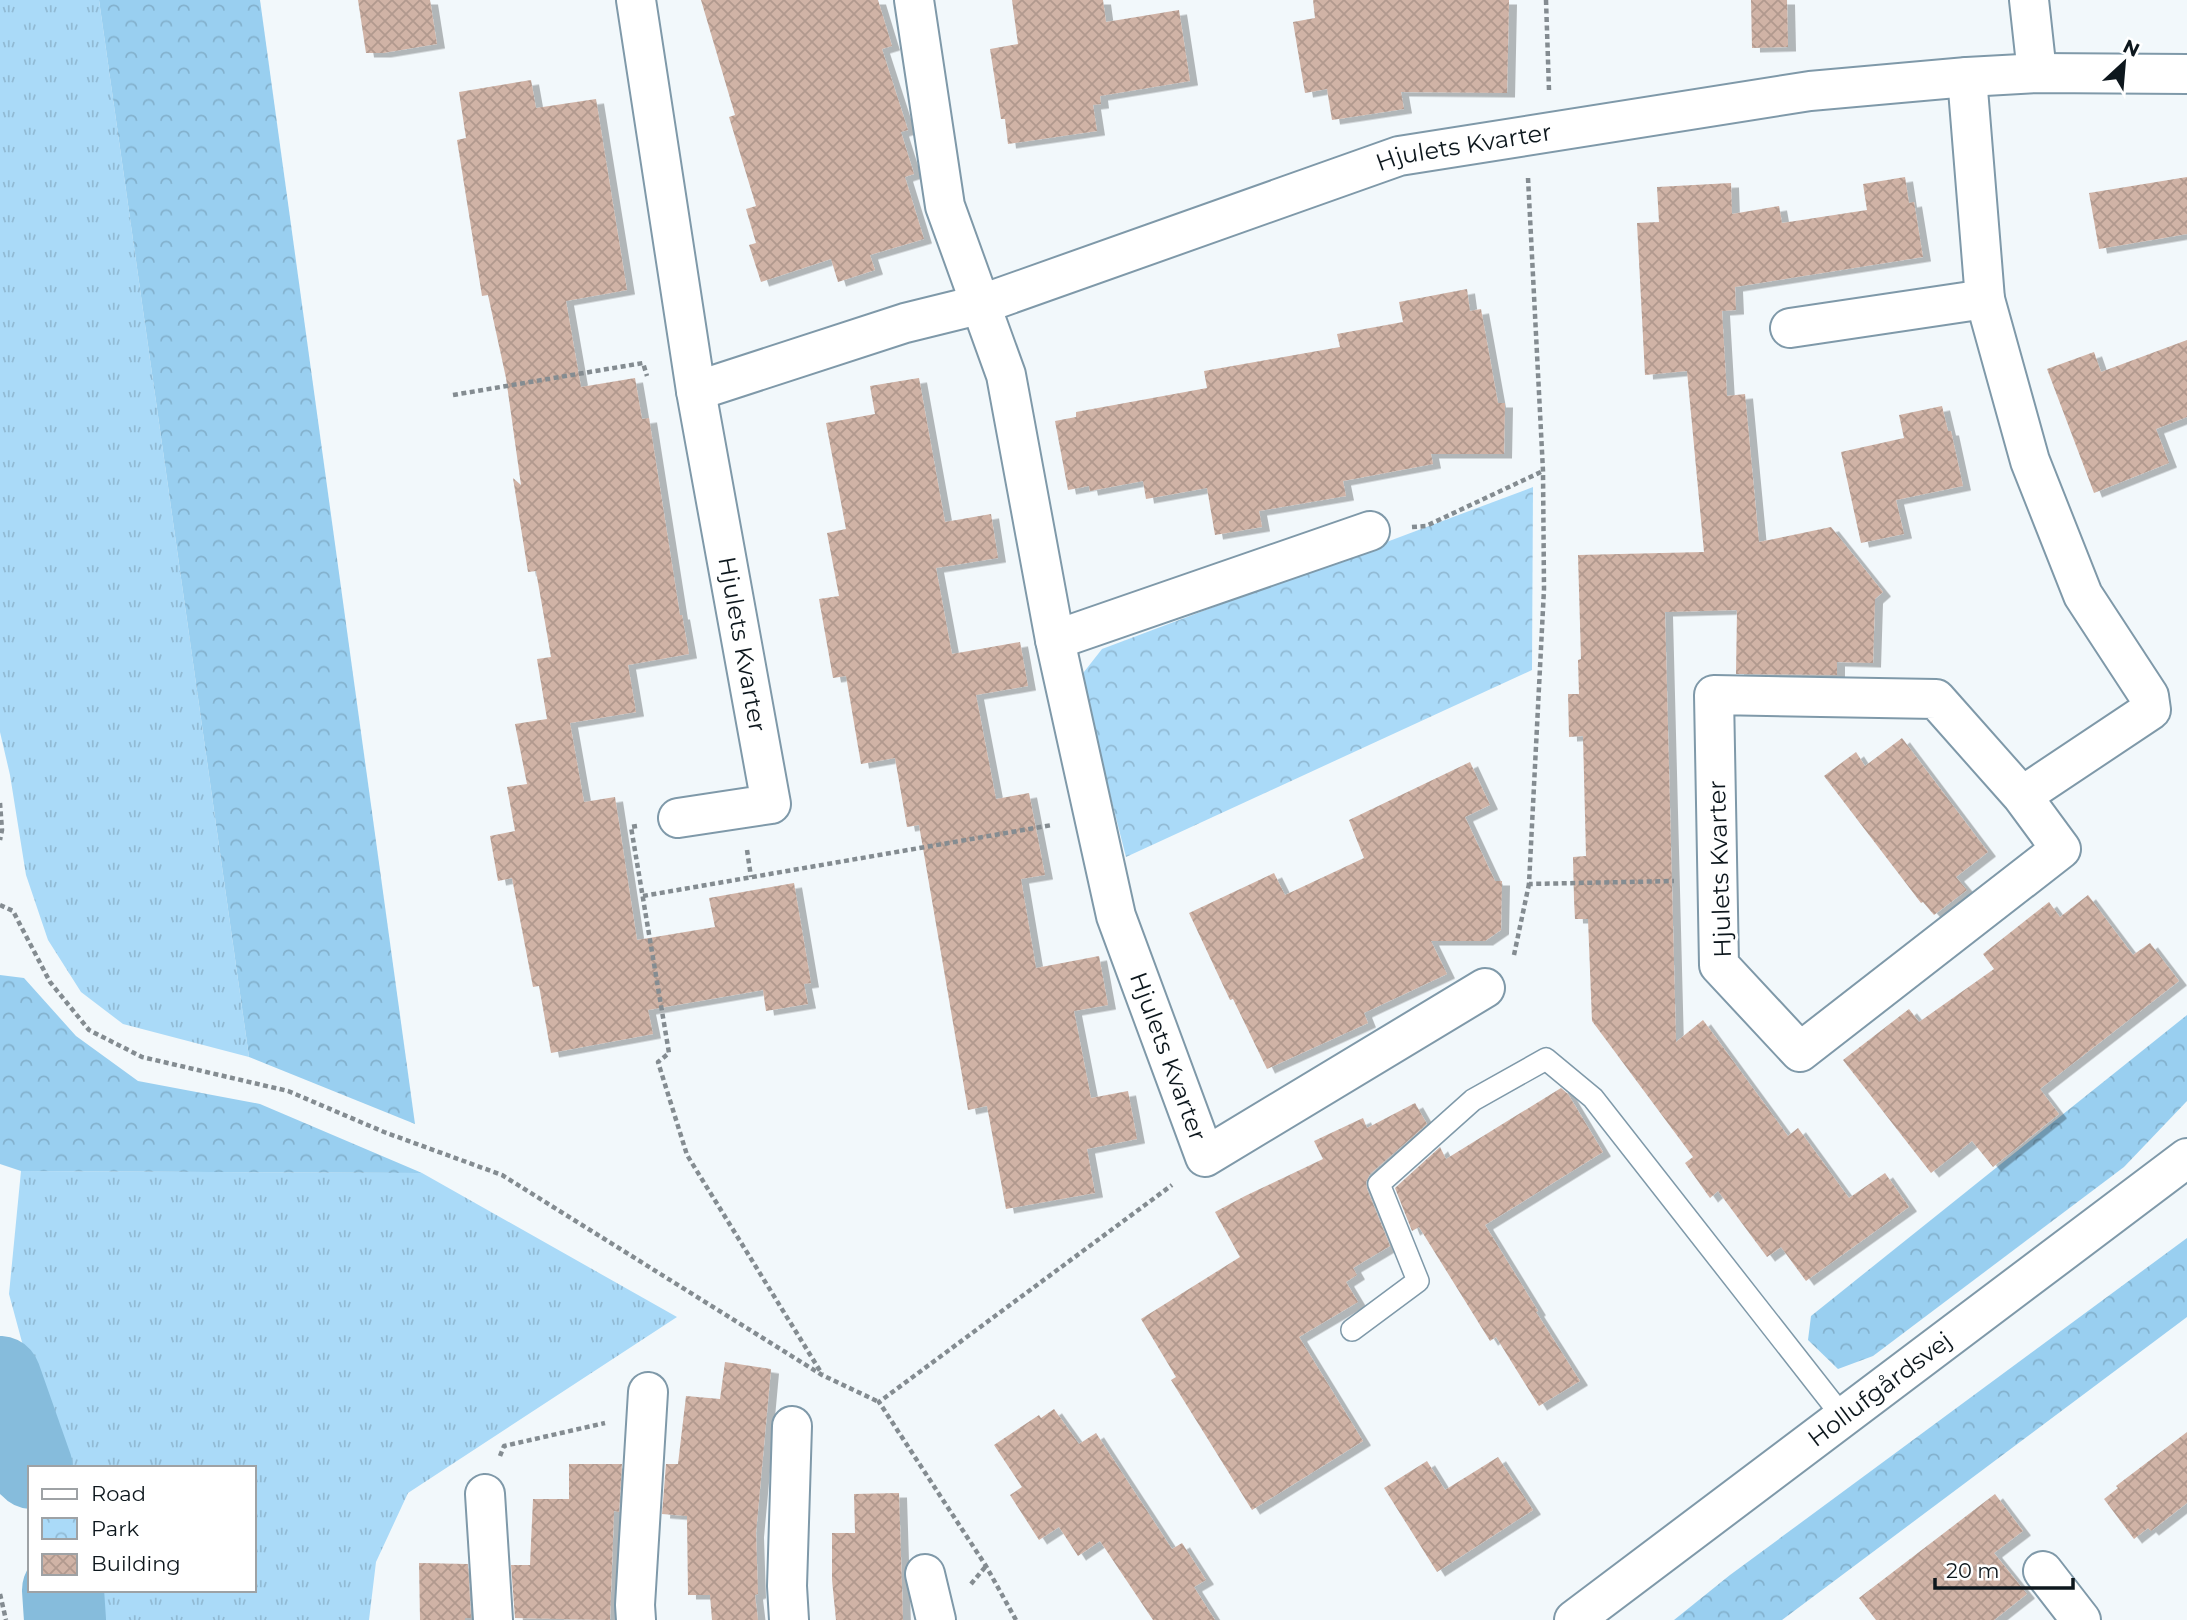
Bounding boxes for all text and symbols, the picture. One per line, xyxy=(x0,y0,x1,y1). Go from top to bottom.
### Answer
north arrow xyxy=(2089,28,2159,98)
text: N xyxy=(2119,34,2143,62)
street label: Hjulets Kvarter xyxy=(1372,117,1554,177)
street label: Hjulets Kvarter xyxy=(712,554,773,734)
street label: Hjulets Kvarter xyxy=(1702,780,1737,958)
street label: Hjulets Kvarter xyxy=(1124,968,1213,1145)
street label: Hollufgårdsvej xyxy=(1802,1325,1957,1453)
legend xyxy=(28,1466,256,1592)
text: Road xyxy=(91,1481,146,1506)
text: Park xyxy=(91,1516,139,1541)
scale bar xyxy=(1935,1546,2073,1590)
text: Building xyxy=(91,1551,181,1576)
text: 20 m xyxy=(1946,1558,2000,1583)

